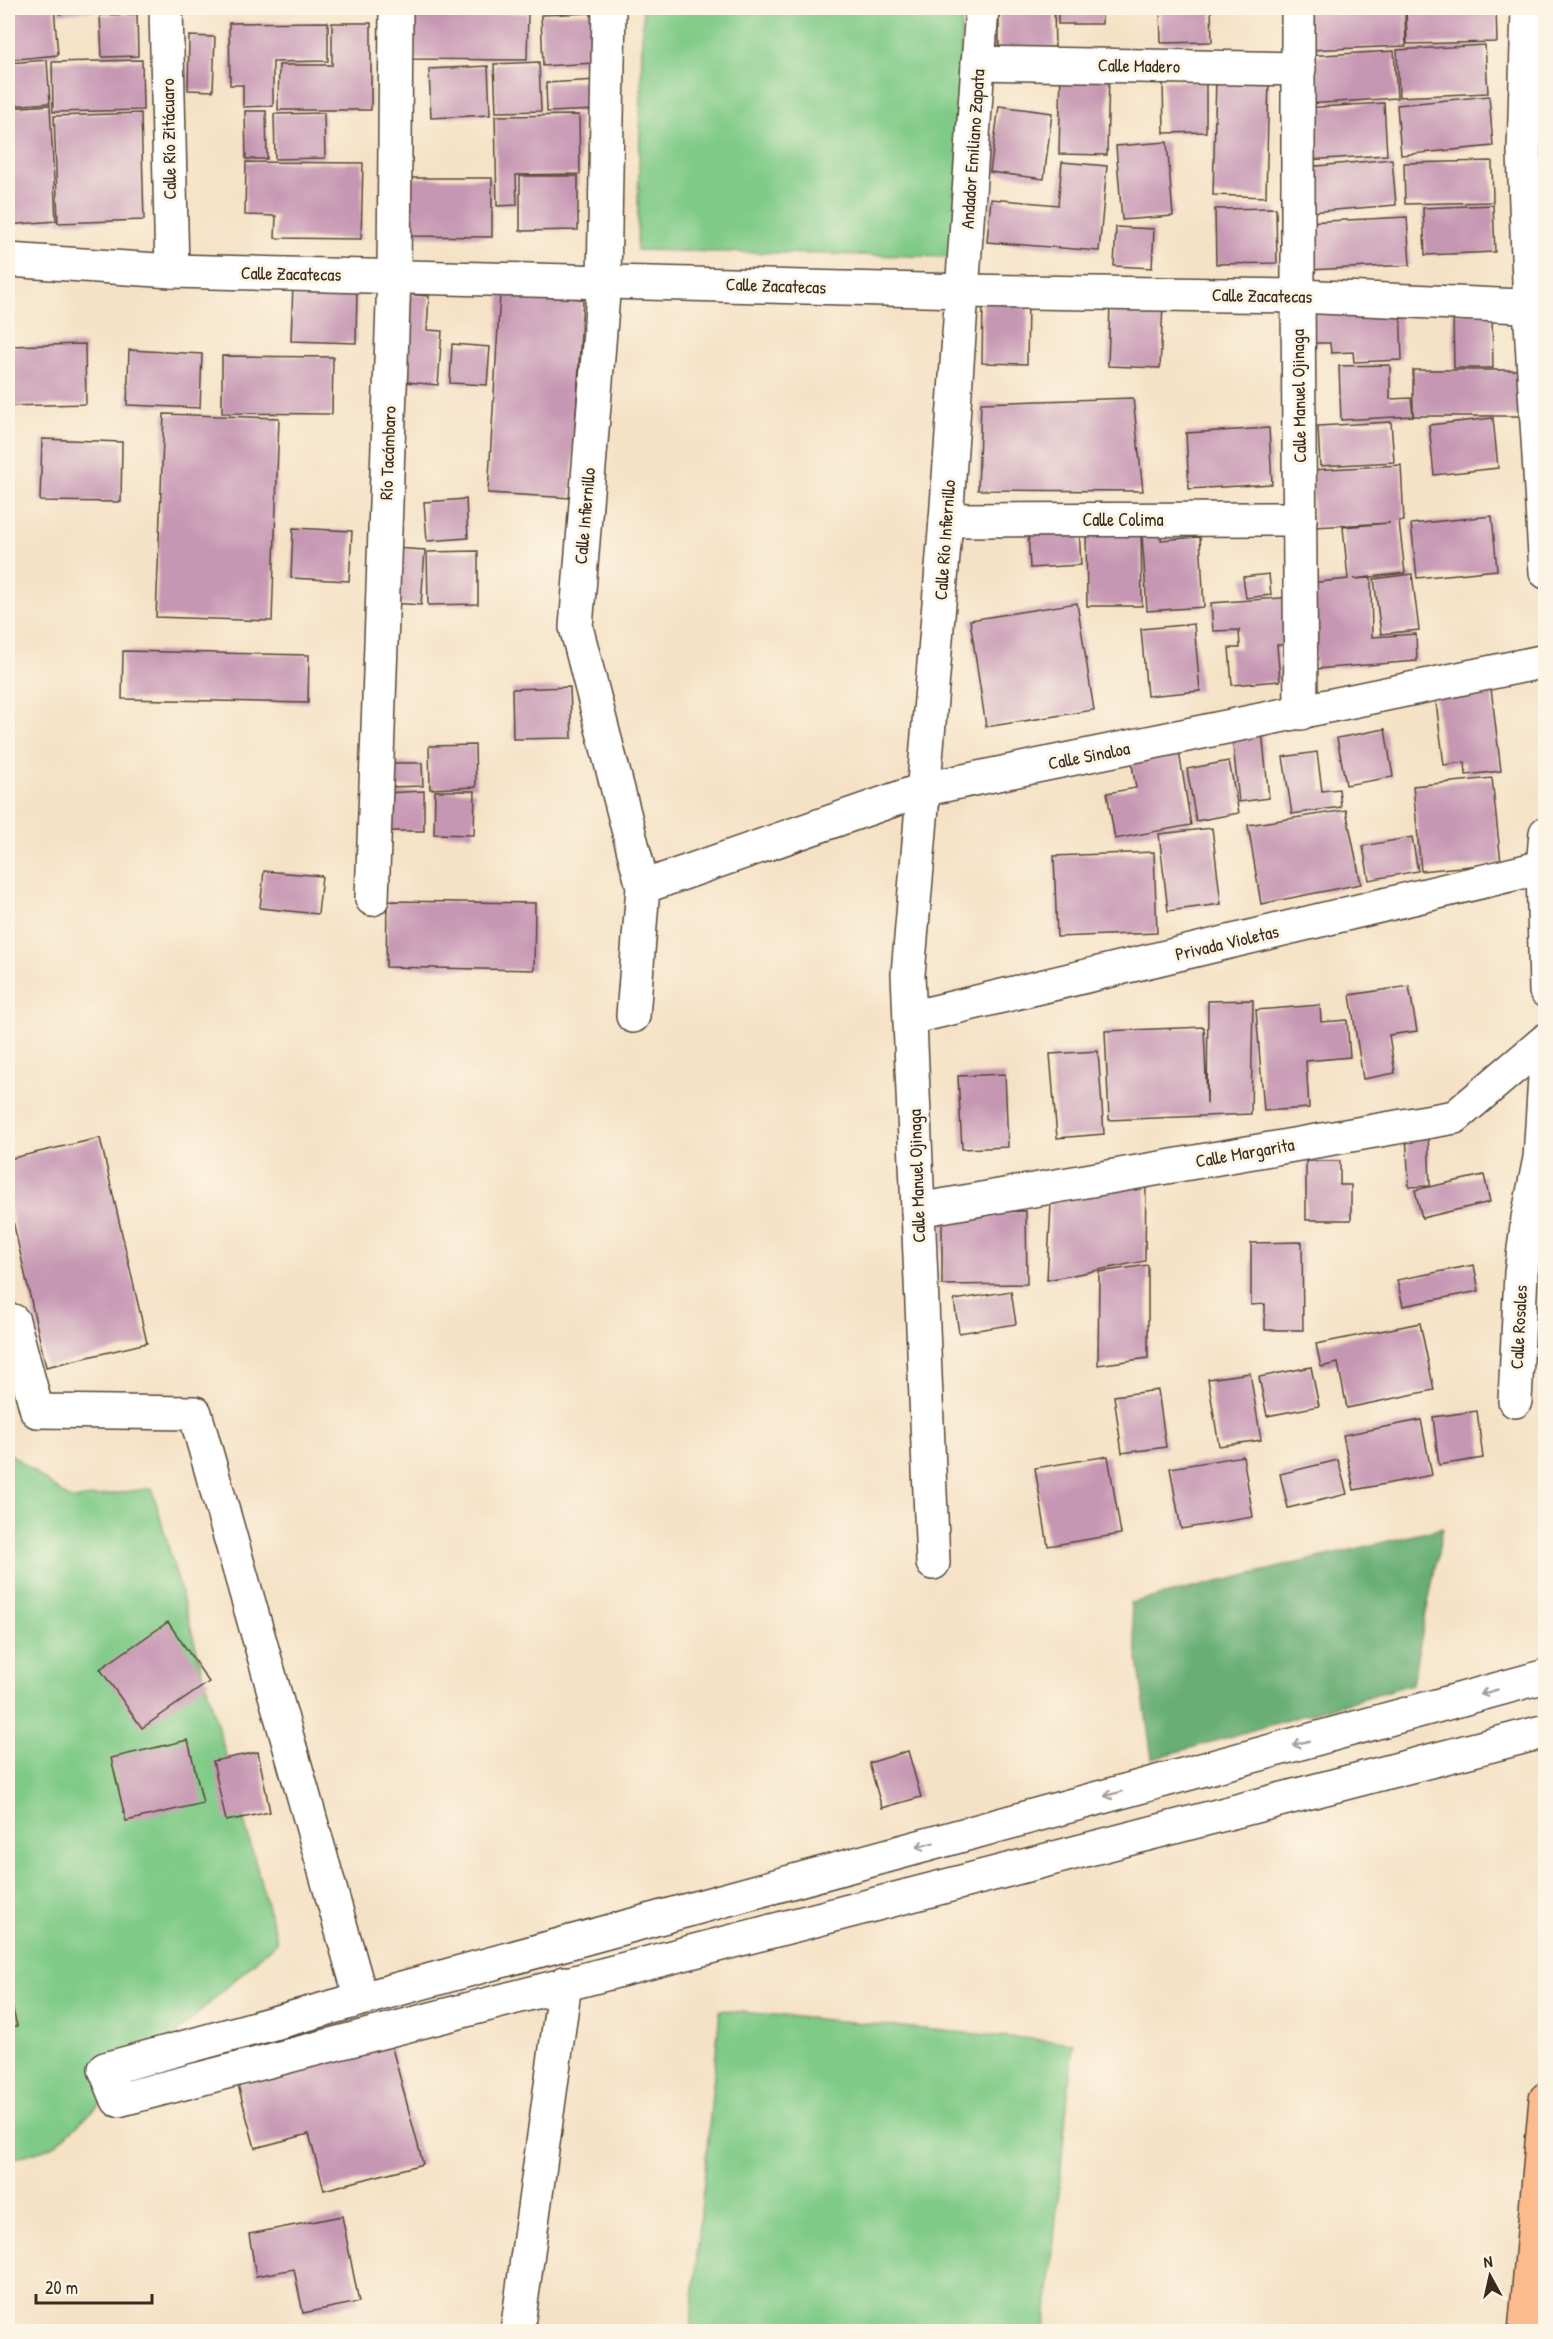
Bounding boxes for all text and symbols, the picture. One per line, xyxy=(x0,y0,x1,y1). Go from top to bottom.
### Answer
street label: Calle Madero xyxy=(1098,52,1180,79)
street label: Andador Emiliano Zapata xyxy=(954,68,991,230)
street label: Calle Río Zitácuaro xyxy=(155,78,182,200)
street label: Calle Zacatecas xyxy=(241,260,342,287)
street label: Calle Zacatecas xyxy=(725,271,827,300)
street label: Calle Zacatecas xyxy=(1212,282,1313,309)
street label: Calle Manuel Ojinaga xyxy=(1285,329,1312,463)
street label: Río Tacámbaro xyxy=(373,406,402,500)
street label: Calle Infiernillo xyxy=(568,467,601,565)
street label: Calle Río Infiernillo xyxy=(928,479,961,601)
street label: Calle Colima xyxy=(1082,507,1164,532)
street label: Calle Sinaloa xyxy=(1046,735,1132,776)
street label: Privada Violetas xyxy=(1173,918,1281,967)
street label: Calle Manuel Ojinaga xyxy=(902,1109,931,1243)
street label: Calle Margarita xyxy=(1194,1132,1296,1173)
street label: Calle Rosales xyxy=(1504,1284,1533,1370)
one-way arrow xyxy=(1480,1687,1499,1698)
one-way arrow xyxy=(1292,1738,1311,1749)
one-way arrow xyxy=(1104,1789,1123,1800)
one-way arrow xyxy=(916,1840,935,1851)
north arrow xyxy=(1460,2246,1520,2306)
text: N xyxy=(1482,2250,1494,2273)
scale bar xyxy=(36,2267,152,2305)
text: 20 m xyxy=(45,2275,78,2300)

